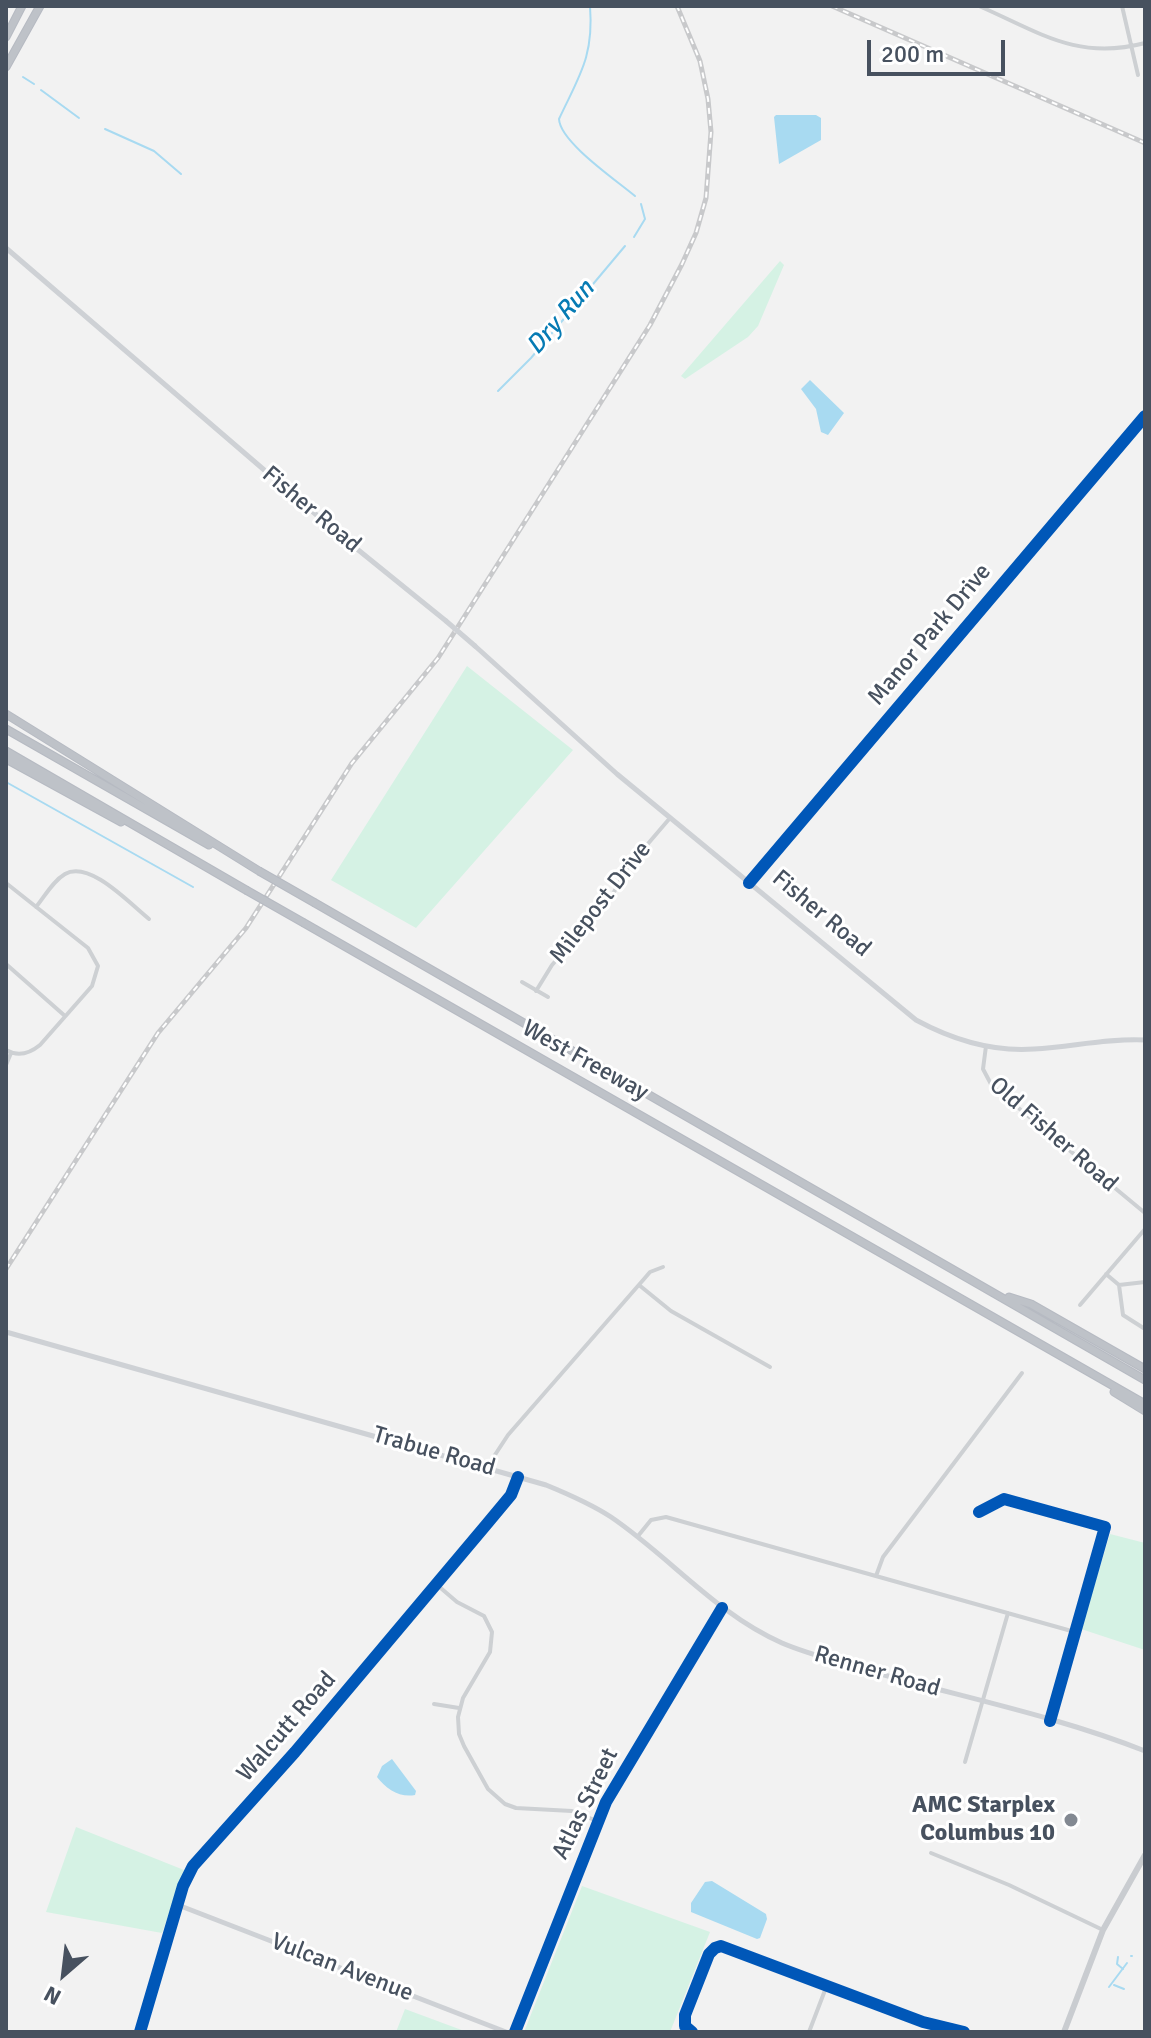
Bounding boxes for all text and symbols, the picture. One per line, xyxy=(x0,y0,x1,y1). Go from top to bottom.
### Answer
scale bar xyxy=(871,24,1009,74)
text: 200 m xyxy=(881,39,944,69)
water label: Dry Run xyxy=(520,274,602,362)
street label: Fisher Road xyxy=(256,460,366,560)
street label: Manor Park Drive xyxy=(862,558,998,712)
street label: Milepost Drive xyxy=(544,836,658,970)
street label: Fisher Road xyxy=(766,864,876,964)
street label: West Freeway xyxy=(517,1014,653,1108)
street label: Old Fisher Road xyxy=(983,1071,1123,1199)
street label: Trabue Road xyxy=(370,1421,498,1483)
street label: Renner Road xyxy=(811,1640,943,1704)
street label: Walcutt Road xyxy=(231,1666,343,1788)
street label: Atlas Street xyxy=(547,1744,625,1864)
place label: AMC Starplex Columbus 10 xyxy=(912,1792,1055,1848)
marker: AMC Starplex Columbus 10 xyxy=(1062,1811,1080,1829)
street label: Vulcan Avenue xyxy=(267,1928,417,2008)
north arrow xyxy=(24,1934,104,2014)
text: N xyxy=(39,1980,66,2011)

